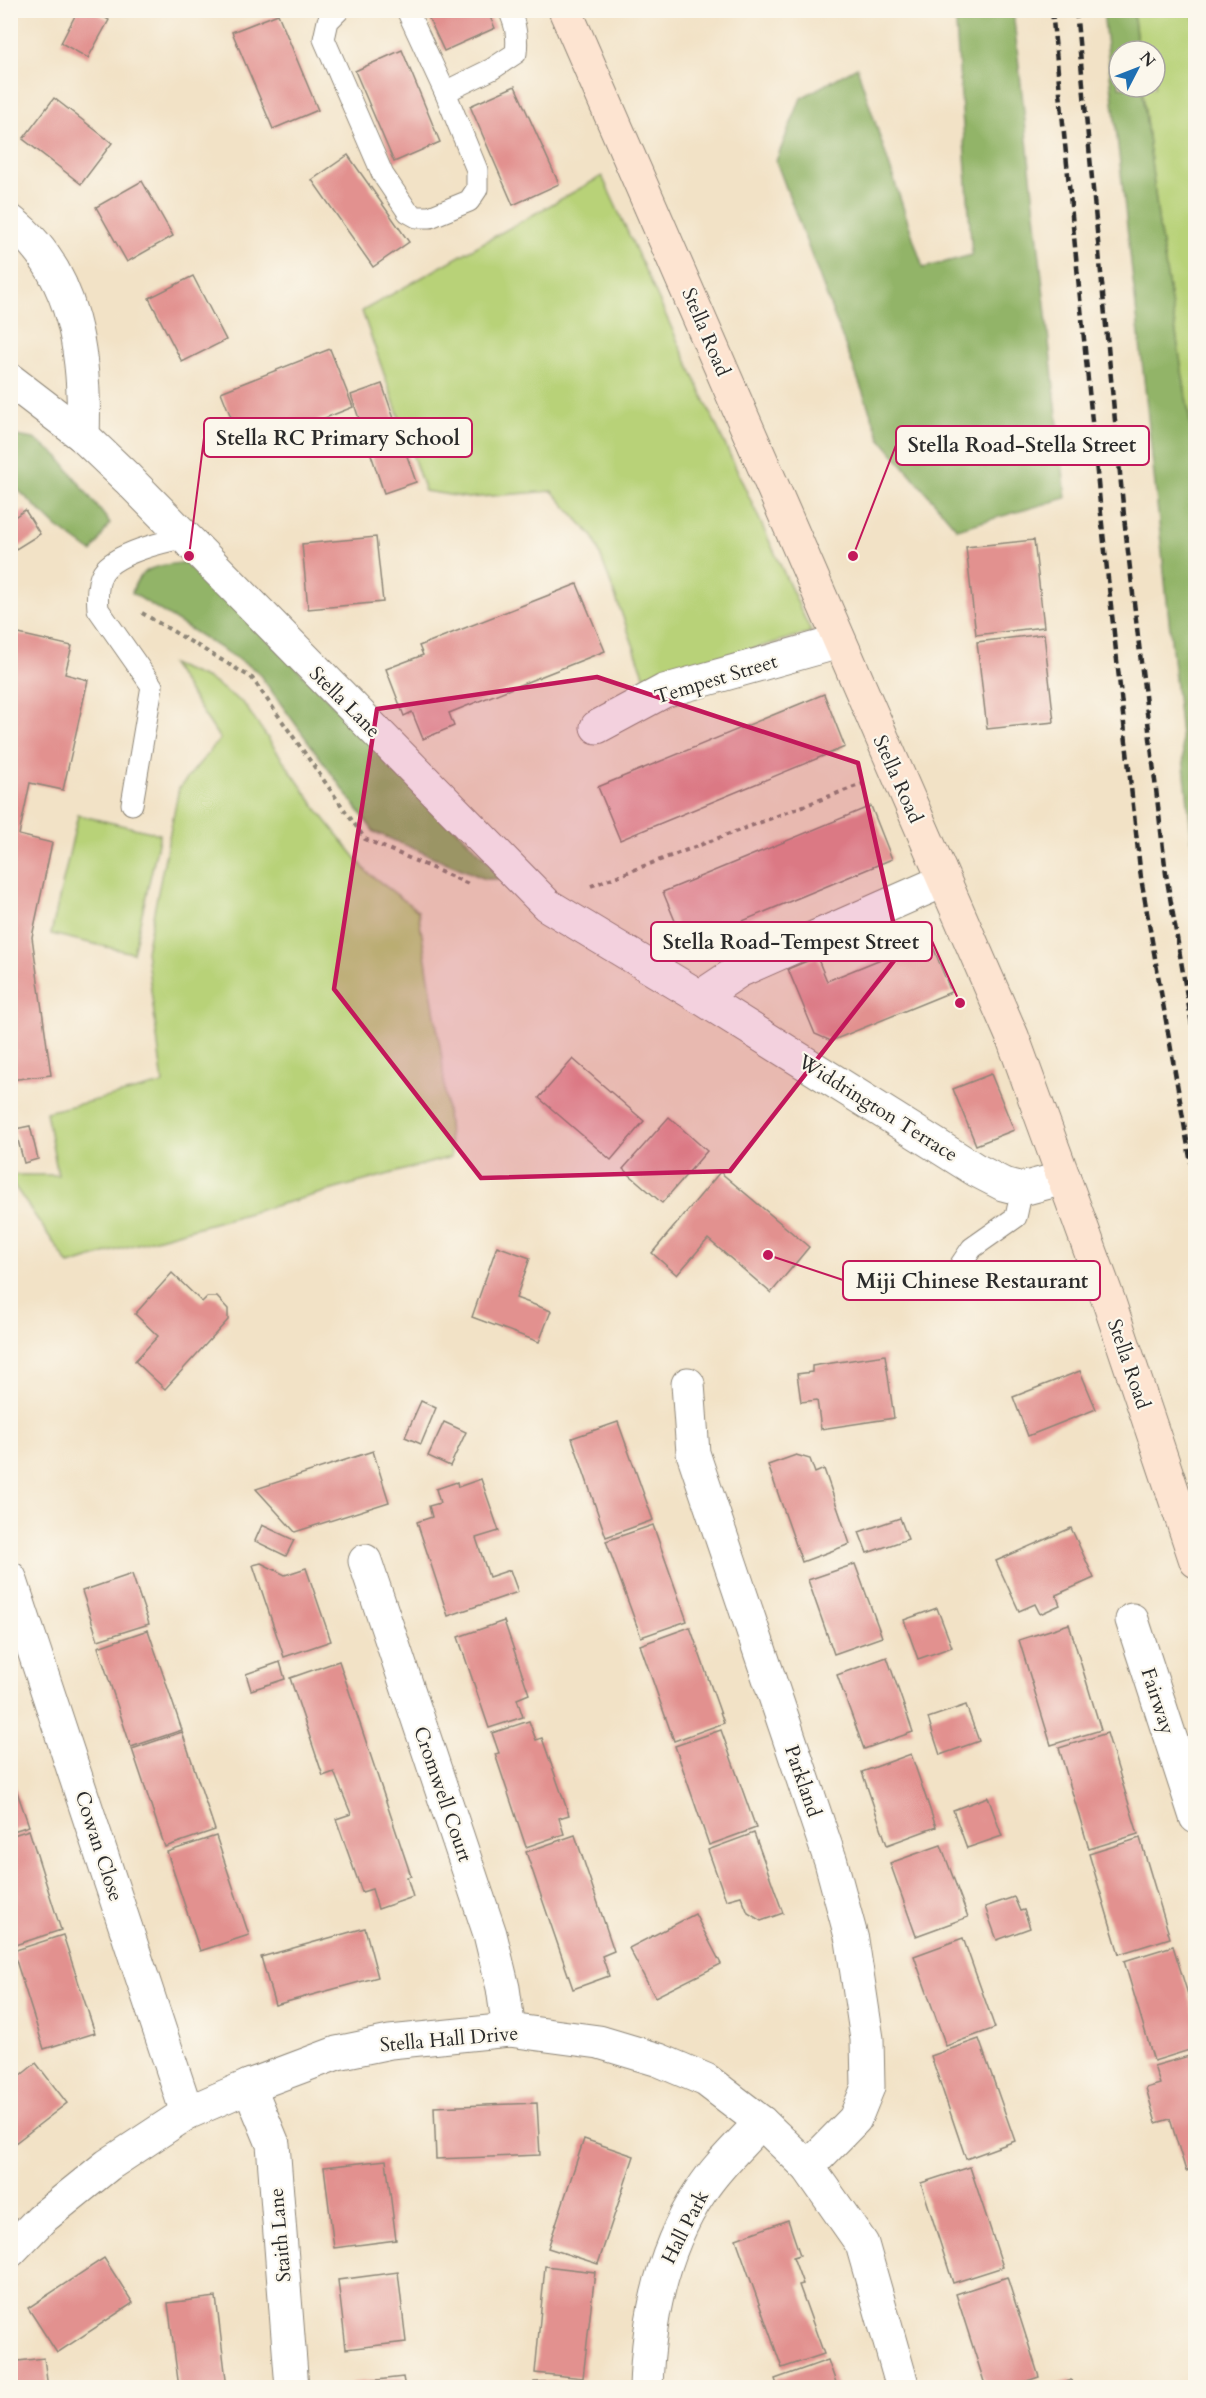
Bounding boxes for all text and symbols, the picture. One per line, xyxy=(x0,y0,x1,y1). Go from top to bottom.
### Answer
north arrow xyxy=(1107,39,1167,99)
text: N xyxy=(1135,47,1160,72)
street label: Stella Road xyxy=(675,284,737,381)
callout: Stella RC Primary School xyxy=(204,418,472,457)
text: Stella RC Primary School xyxy=(216,424,460,453)
callout: Stella Road-Stella Street xyxy=(896,426,1149,465)
text: Stella Road-Stella Street xyxy=(908,431,1137,460)
street label: Tempest Street xyxy=(651,647,781,710)
street label: Stella Lane xyxy=(303,660,387,744)
street label: Stella Road xyxy=(867,731,930,828)
callout: Stella Road-Tempest Street xyxy=(651,922,932,961)
text: Stella Road-Tempest Street xyxy=(663,928,920,957)
street label: Widdrington Terrace xyxy=(792,1047,963,1168)
callout: Miji Chinese Restaurant xyxy=(843,1261,1100,1300)
text: Miji Chinese Restaurant xyxy=(856,1267,1089,1296)
street label: Stella Road xyxy=(1101,1315,1157,1413)
street label: Fairway xyxy=(1135,1664,1182,1738)
street label: Cromwell Court xyxy=(407,1723,479,1866)
street label: Parkland xyxy=(778,1742,828,1821)
street label: Cowan Close xyxy=(68,1787,130,1905)
street label: Stella Hall Drive xyxy=(379,2019,519,2059)
street label: Hall Park xyxy=(655,2185,715,2268)
street label: Staith Lane xyxy=(262,2187,298,2283)

